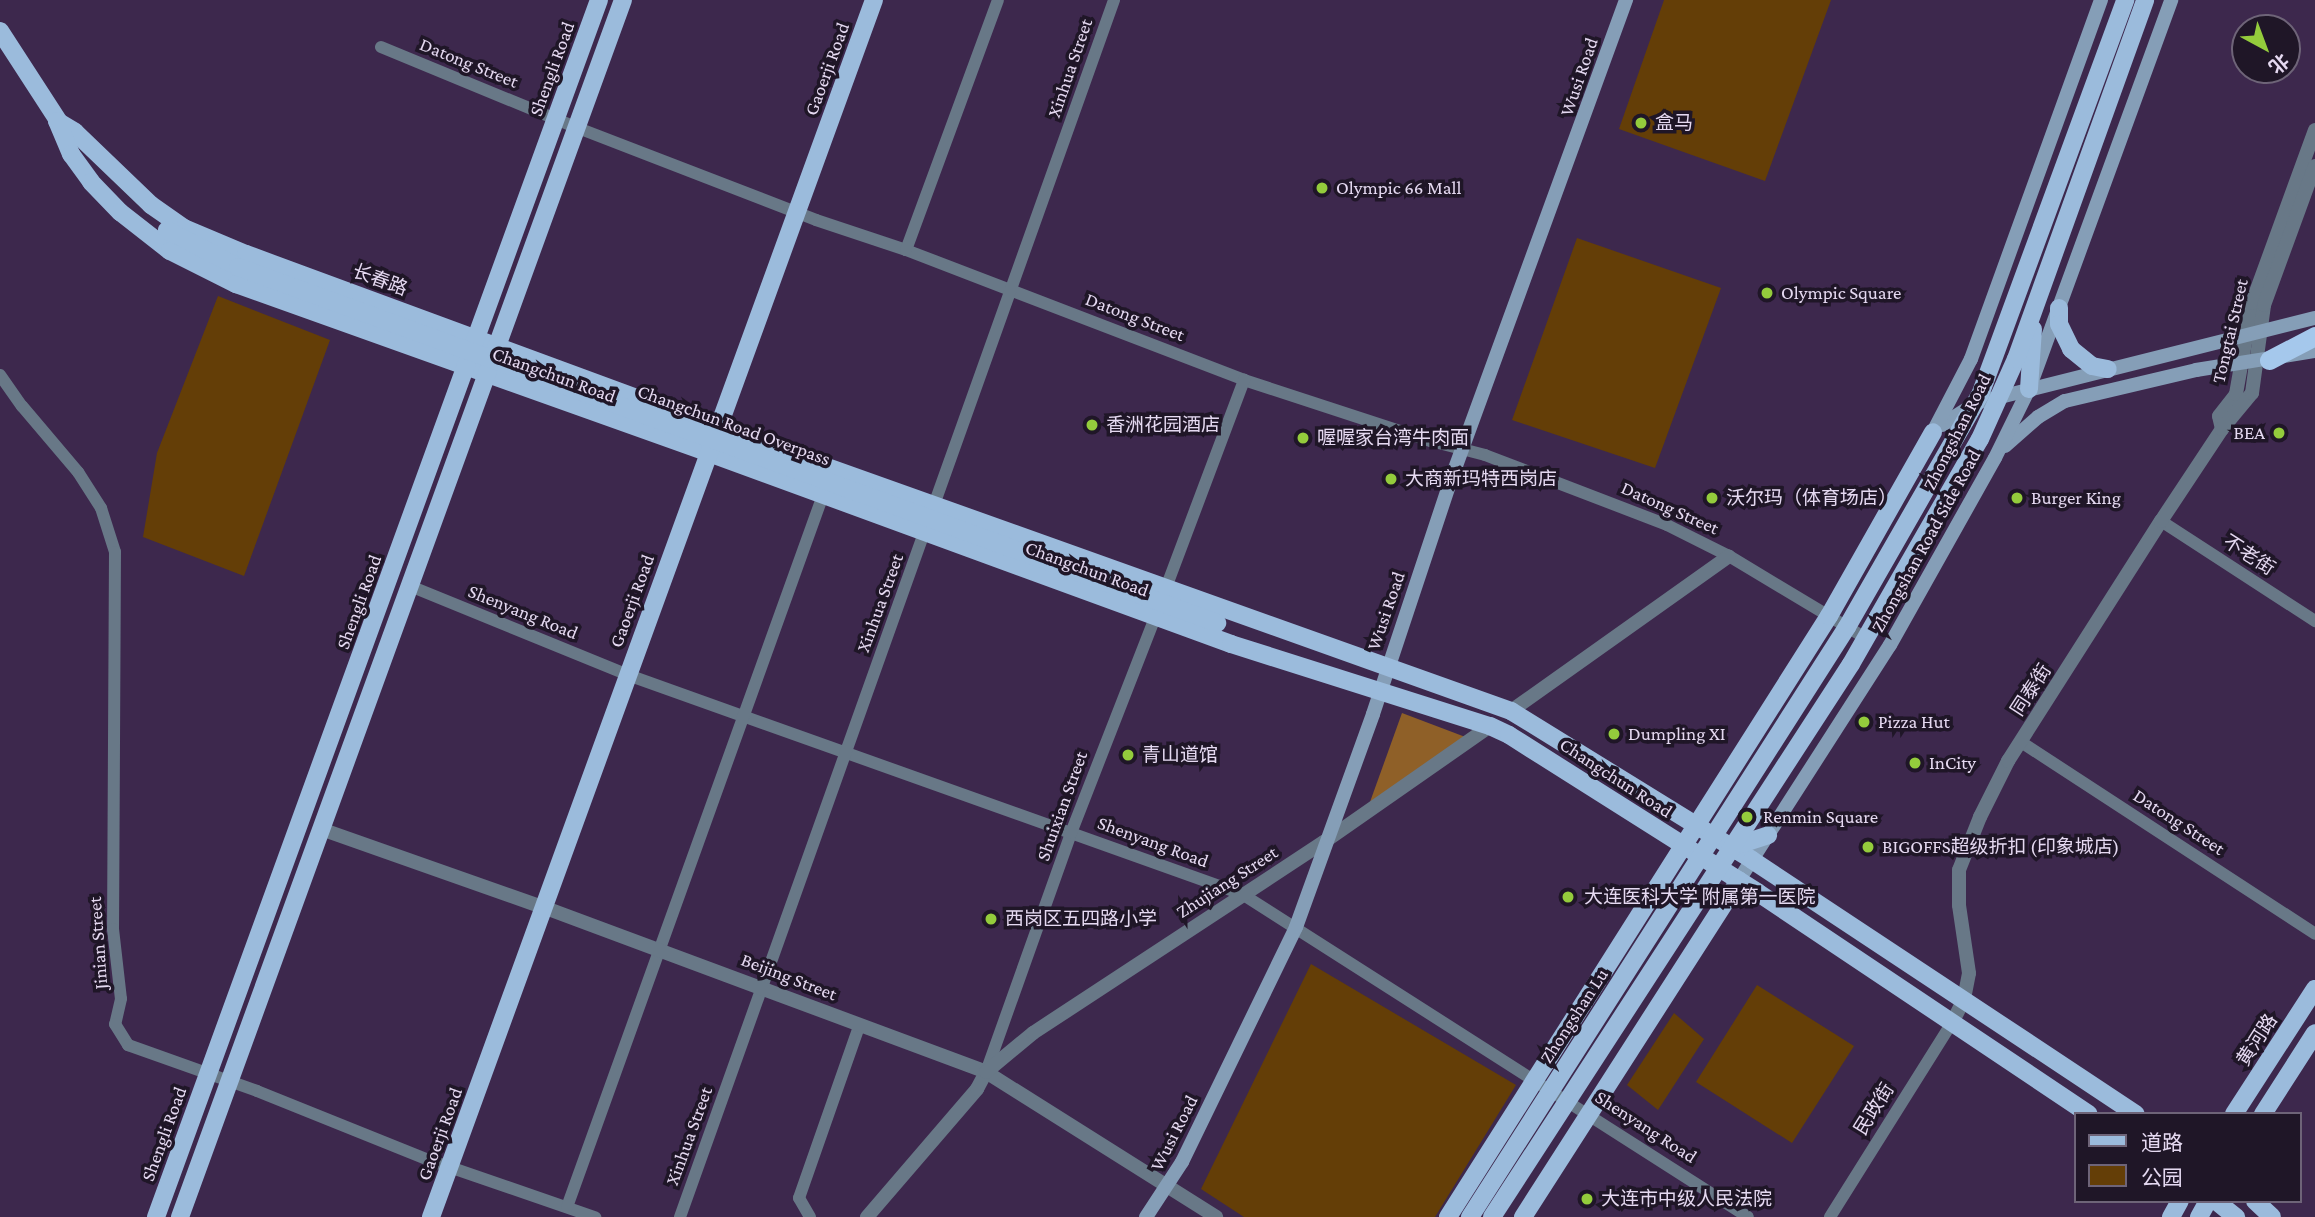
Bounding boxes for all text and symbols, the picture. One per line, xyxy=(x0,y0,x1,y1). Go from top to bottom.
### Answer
north arrow xyxy=(2231,14,2301,84)
street label: Xinhua Street xyxy=(1042,16,1098,120)
street label: Shengli Road xyxy=(524,19,580,119)
street label: Gaoerji Road xyxy=(800,19,854,119)
street label: Datong Street xyxy=(416,33,522,93)
street label: Wusi Road xyxy=(1555,35,1603,119)
text: 北 xyxy=(2265,50,2293,78)
place label: 盒马 xyxy=(1655,112,1693,134)
marker: 盒马 xyxy=(1633,115,1649,131)
place label: Olympic 66 Mall xyxy=(1336,177,1462,199)
marker: Olympic 66 Mall xyxy=(1314,180,1330,196)
street label: 长春路 xyxy=(349,260,411,300)
street label: Tongtai Street xyxy=(2207,277,2253,385)
place label: Olympic Square xyxy=(1781,282,1901,304)
marker: Olympic Square xyxy=(1759,285,1775,301)
street label: Datong Street xyxy=(1082,288,1188,346)
street label: Changchun Road xyxy=(489,342,619,408)
street label: Zhongshan Road xyxy=(1918,370,1996,494)
street label: Changchun Road Overpass xyxy=(634,379,834,471)
place label: 香洲花园酒店 xyxy=(1106,414,1220,436)
marker: 香洲花园酒店 xyxy=(1084,417,1100,433)
place label: BEA xyxy=(2233,422,2265,444)
marker: BEA xyxy=(2271,425,2287,441)
place label: 喔喔家台湾牛肉面 xyxy=(1317,427,1469,449)
marker: 喔喔家台湾牛肉面 xyxy=(1295,430,1311,446)
street label: Zhongshan Road Side Road xyxy=(1866,446,1986,636)
place label: 大商新玛特西岗店 xyxy=(1405,468,1557,490)
marker: 大商新玛特西岗店 xyxy=(1383,471,1399,487)
street label: Datong Street xyxy=(1618,476,1722,540)
place label: 沃尔玛（体育场店） xyxy=(1726,487,1897,509)
place label: Burger King xyxy=(2031,487,2121,509)
marker: 沃尔玛（体育场店） xyxy=(1704,490,1720,506)
marker: Burger King xyxy=(2009,490,2025,506)
street label: 不老街 xyxy=(2219,530,2279,580)
street label: Changchun Road xyxy=(1022,536,1152,602)
street label: Gaoerji Road xyxy=(605,551,659,651)
street label: Xinhua Street xyxy=(852,551,908,655)
street label: Shengli Road xyxy=(331,552,387,652)
street label: Wusi Road xyxy=(1362,569,1410,653)
street label: Shenyang Road xyxy=(465,580,581,644)
street label: 同泰街 xyxy=(2006,660,2056,720)
place label: Pizza Hut xyxy=(1878,711,1950,733)
marker: Pizza Hut xyxy=(1856,714,1872,730)
place label: Dumpling XI xyxy=(1628,723,1725,745)
marker: Dumpling XI xyxy=(1606,726,1622,742)
street label: Changchun Road xyxy=(1555,733,1677,823)
place label: 青山道馆 xyxy=(1142,744,1218,766)
marker: 青山道馆 xyxy=(1120,747,1136,763)
street label: Shuixian Street xyxy=(1032,748,1092,864)
place label: InCity xyxy=(1929,752,1976,774)
marker: InCity xyxy=(1907,755,1923,771)
street label: Datong Street xyxy=(2129,784,2229,860)
place label: Renmin Square xyxy=(1763,806,1878,828)
marker: Renmin Square xyxy=(1737,807,1757,827)
street label: Shenyang Road xyxy=(1094,811,1212,873)
place label: BIGOFFS超级折扣 (印象城店) xyxy=(1882,836,2119,858)
marker: BIGOFFS超级折扣 (印象城店) xyxy=(1860,839,1876,855)
street label: Zhujiang Street xyxy=(1172,841,1282,923)
place label: 大连医科大学 附属第一医院 xyxy=(1584,886,1816,908)
marker: 大连医科大学 附属第一医院 xyxy=(1558,887,1578,907)
street label: Jinian Street xyxy=(83,896,113,990)
place label: 西岗区五四路小学 xyxy=(1005,908,1157,930)
marker: 西岗区五四路小学 xyxy=(983,911,999,927)
street label: Beijing Street xyxy=(738,948,840,1006)
street label: Zhongshan Lu xyxy=(1535,964,1613,1068)
street label: 黄河路 xyxy=(2232,1010,2282,1070)
street label: 民政街 xyxy=(1849,1079,1899,1139)
street label: Shengli Road xyxy=(136,1084,192,1184)
street label: Gaoerji Road xyxy=(413,1084,467,1184)
street label: Xinhua Street xyxy=(661,1084,717,1188)
street label: Shenyang Road xyxy=(1591,1086,1701,1168)
street label: Wusi Road xyxy=(1145,1091,1203,1175)
legend xyxy=(2074,1112,2301,1203)
text: 道路 xyxy=(2141,1131,2183,1155)
text: 公园 xyxy=(2141,1166,2183,1190)
place label: 大连市中级人民法院 xyxy=(1601,1188,1772,1210)
marker: 大连市中级人民法院 xyxy=(1579,1191,1595,1207)

